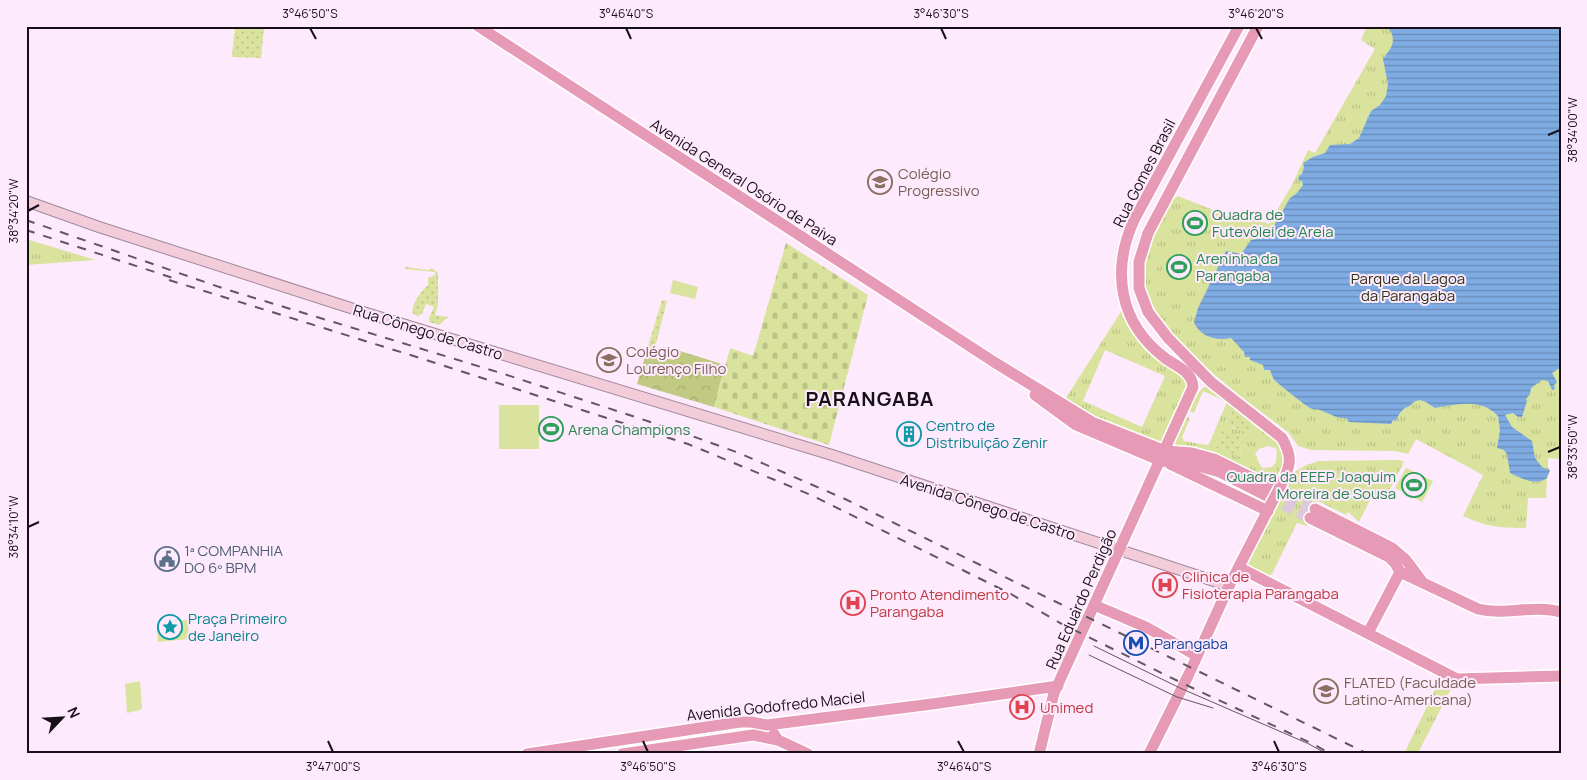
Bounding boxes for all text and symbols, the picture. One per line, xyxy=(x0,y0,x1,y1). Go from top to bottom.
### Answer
text: 3°46'50"S xyxy=(282,5,338,22)
text: 3°46'40"S xyxy=(599,5,653,22)
text: 3°46'30"S xyxy=(913,5,969,22)
text: 3°46'20"S xyxy=(1228,5,1284,22)
text: 38°34'00"W xyxy=(1564,96,1581,163)
street label: Avenida General Osório de Paiva xyxy=(646,114,842,250)
street label: Rua Gomes Brasil xyxy=(1108,115,1180,231)
place label: Colégio Progressivo xyxy=(898,163,980,201)
school or university icon: Colégio Progressivo xyxy=(867,169,893,195)
text: 38°34'20"W xyxy=(5,178,22,244)
place label: Quadra de Futevôlei de Areia xyxy=(1212,204,1334,242)
sports icon: Quadra de Futevôlei de Areia xyxy=(1182,210,1208,236)
place label: Areninha da Parangaba xyxy=(1196,248,1278,286)
sports icon: Areninha da Parangaba xyxy=(1166,254,1192,280)
park label: Parque da Lagoa da Parangaba xyxy=(1351,268,1465,306)
street label: Rua Cônego de Castro xyxy=(351,299,506,365)
place label: Colégio Lourenço Filho xyxy=(626,341,727,379)
school or university icon: Colégio Lourenço Filho xyxy=(596,347,622,373)
district label: PARANGABA xyxy=(806,385,934,412)
text: 38°33'50"W xyxy=(1564,414,1581,480)
place label: Centro de Distribuição Zenir xyxy=(926,415,1048,453)
sports icon: Arena Champions xyxy=(538,416,564,442)
place label: Arena Champions xyxy=(568,419,690,440)
building icon: Centro de Distribuição Zenir xyxy=(896,421,922,447)
place label: Quadra da EEEP Joaquim Moreira de Sousa xyxy=(1226,466,1396,504)
street label: Avenida Cônego de Castro xyxy=(898,469,1078,545)
sports icon: Quadra da EEEP Joaquim Moreira de Sousa xyxy=(1401,472,1427,498)
text: 38°34'10"W xyxy=(5,495,22,558)
street label: Rua Eduardo Perdigão xyxy=(1041,525,1122,673)
place label: 1ª COMPANHIA DO 6º BPM xyxy=(184,540,284,578)
public building icon: 1ª COMPANHIA DO 6º BPM xyxy=(154,546,180,572)
place label: Clinica de Fisioterapia Parangaba xyxy=(1182,566,1339,604)
hospital icon: Clinica de Fisioterapia Parangaba xyxy=(1152,572,1178,598)
place label: Pronto Atendimento Parangaba xyxy=(870,584,1009,622)
hospital icon: Pronto Atendimento Parangaba xyxy=(840,590,866,616)
place label: Praça Primeiro de Janeiro xyxy=(188,608,287,646)
place icon: Praça Primeiro de Janeiro xyxy=(157,614,183,640)
metro station icon: Parangaba xyxy=(1123,630,1149,656)
place label: Parangaba xyxy=(1154,633,1228,654)
place label: FLATED (Faculdade Latino-Americana) xyxy=(1344,672,1476,710)
school or university icon: FLATED (Faculdade Latino-Americana) xyxy=(1313,678,1339,704)
street label: Avenida Godofredo Maciel xyxy=(686,686,866,726)
north arrow xyxy=(38,692,88,742)
hospital icon: Unimed xyxy=(1009,694,1035,720)
place label: Unimed xyxy=(1040,697,1093,718)
text: N xyxy=(63,704,85,721)
text: 3°47'00"S xyxy=(306,758,360,775)
text: 3°46'50"S xyxy=(620,758,676,775)
text: 3°46'40"S xyxy=(937,758,991,775)
text: 3°46'30"S xyxy=(1251,758,1307,775)

